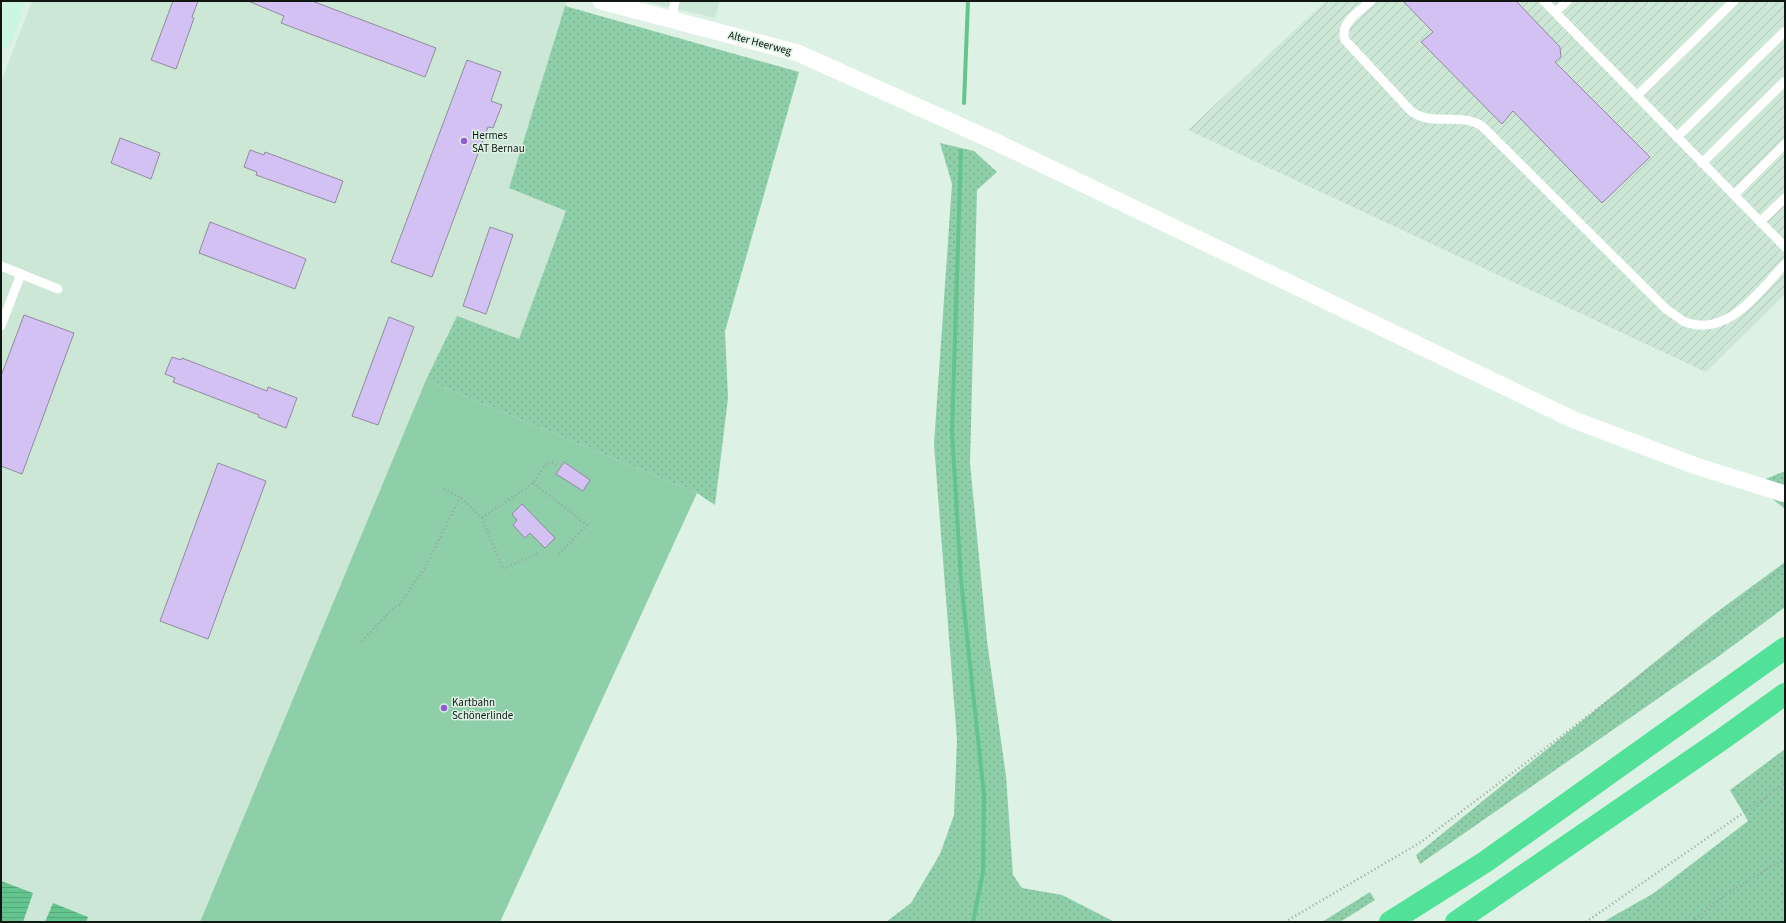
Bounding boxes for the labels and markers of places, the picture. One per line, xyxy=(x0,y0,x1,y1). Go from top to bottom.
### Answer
place label: Hermes SAT Bernau xyxy=(472,128,525,156)
marker: Hermes SAT Bernau xyxy=(459,136,469,146)
place label: Kartbahn Schönerlinde xyxy=(452,695,514,723)
marker: Kartbahn Schönerlinde xyxy=(439,703,449,713)

